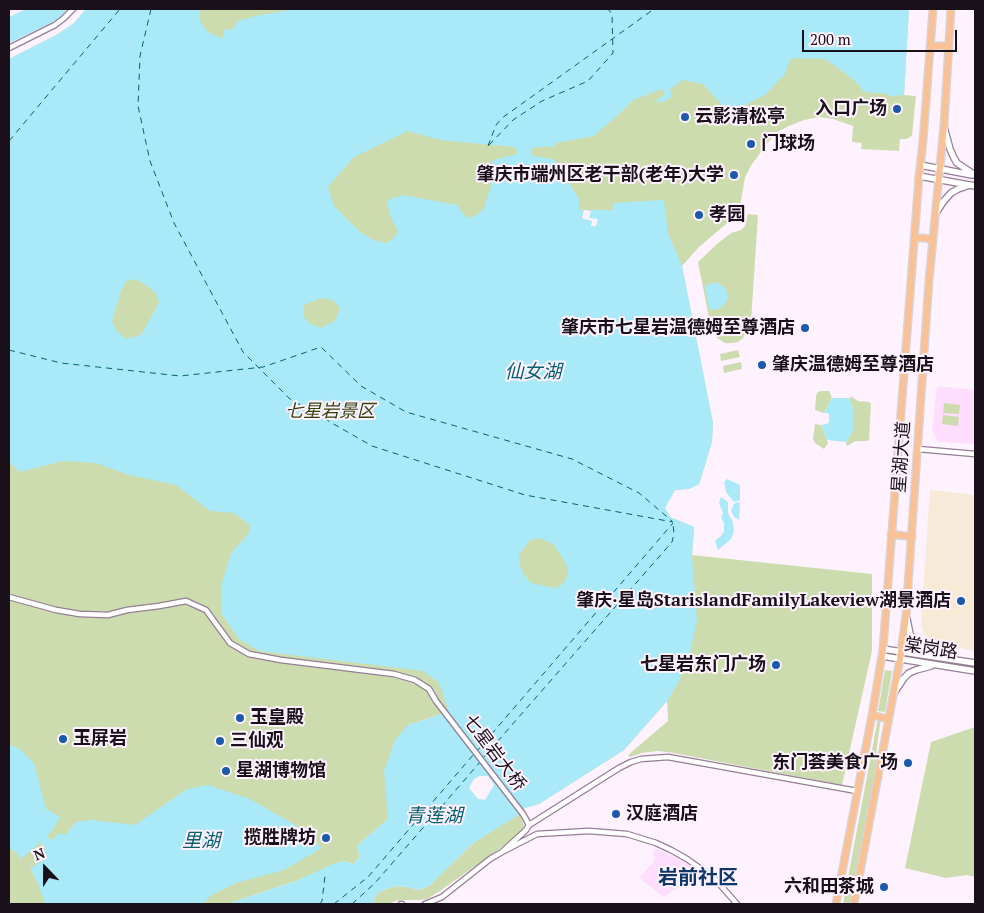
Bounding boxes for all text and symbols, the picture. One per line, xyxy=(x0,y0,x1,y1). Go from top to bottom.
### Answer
scale bar xyxy=(804,20,959,52)
text: 200 m xyxy=(810,29,851,49)
place label: 入口广场 xyxy=(815,98,887,120)
marker: 入口广场 xyxy=(891,103,903,115)
place label: 云影清松亭 xyxy=(695,106,785,128)
marker: 云影清松亭 xyxy=(679,111,691,123)
place label: 门球场 xyxy=(761,133,815,155)
marker: 门球场 xyxy=(745,138,757,150)
place label: 肇庆市端州区老干部(老年)大学 xyxy=(477,164,724,186)
marker: 肇庆市端州区老干部(老年)大学 xyxy=(728,169,740,181)
place label: 孝园 xyxy=(709,204,745,226)
marker: 孝园 xyxy=(693,209,705,221)
place label: 肇庆市七星岩温德姆至尊酒店 xyxy=(561,317,795,339)
marker: 肇庆市七星岩温德姆至尊酒店 xyxy=(799,322,811,334)
place label: 肇庆温德姆至尊酒店 xyxy=(772,354,934,376)
marker: 肇庆温德姆至尊酒店 xyxy=(756,359,768,371)
water label: 仙女湖 xyxy=(505,362,561,384)
park label: 七星岩景区 xyxy=(285,401,375,423)
street label: 星湖大道 xyxy=(889,420,915,494)
place label: 肇庆·星岛StarislandFamilyLakeview湖景酒店 xyxy=(576,590,951,612)
marker: 肇庆·星岛StarislandFamilyLakeview湖景酒店 xyxy=(955,595,967,607)
street label: 棠岗路 xyxy=(903,634,959,664)
place label: 七星岩东门广场 xyxy=(640,654,766,676)
marker: 七星岩东门广场 xyxy=(770,659,782,671)
place label: 玉皇殿 xyxy=(250,707,304,729)
street label: 七星岩大桥 xyxy=(458,711,530,795)
marker: 玉皇殿 xyxy=(234,712,246,724)
place label: 玉屏岩 xyxy=(73,728,127,750)
place label: 三仙观 xyxy=(230,730,284,752)
marker: 玉屏岩 xyxy=(57,733,69,745)
marker: 三仙观 xyxy=(214,735,226,747)
place label: 东门荟美食广场 xyxy=(772,752,898,774)
marker: 东门荟美食广场 xyxy=(902,757,914,769)
place label: 星湖博物馆 xyxy=(236,760,326,782)
marker: 星湖博物馆 xyxy=(220,765,232,777)
place label: 汉庭酒店 xyxy=(626,803,698,825)
water label: 青莲湖 xyxy=(406,806,462,828)
marker: 汉庭酒店 xyxy=(610,808,622,820)
place label: 揽胜牌坊 xyxy=(244,827,316,849)
water label: 里湖 xyxy=(182,831,220,853)
marker: 揽胜牌坊 xyxy=(320,832,332,844)
north arrow xyxy=(20,843,70,893)
text: N xyxy=(31,843,48,864)
district label: 岩前社区 xyxy=(658,866,738,890)
place label: 六和田茶城 xyxy=(784,876,874,898)
marker: 六和田茶城 xyxy=(878,881,890,893)

